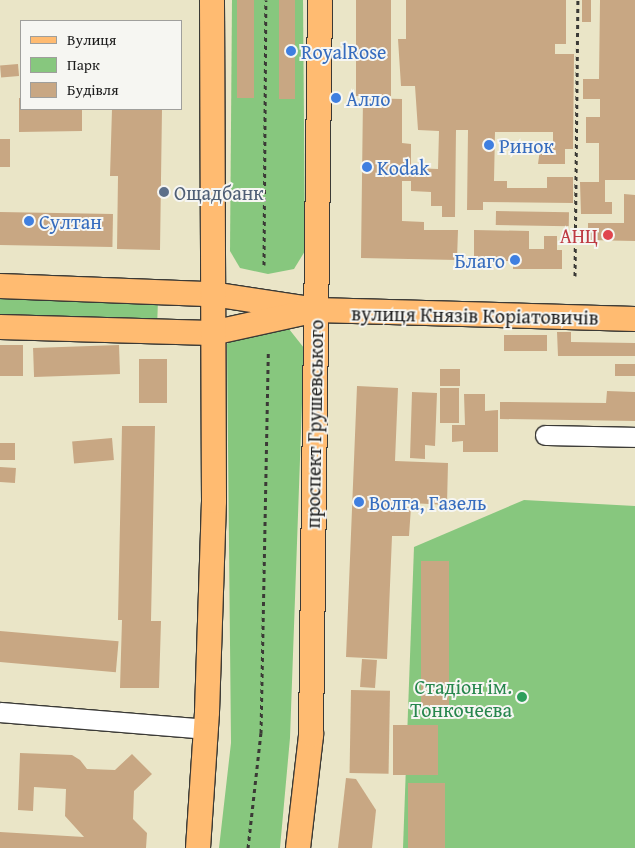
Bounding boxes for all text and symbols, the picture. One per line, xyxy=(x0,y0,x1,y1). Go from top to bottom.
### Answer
legend xyxy=(20,20,182,110)
text: Вулиця xyxy=(67,29,116,50)
place label: RoyalRose xyxy=(301,39,386,63)
marker: RoyalRose xyxy=(285,45,297,57)
text: Парк xyxy=(67,54,100,75)
text: Будівля xyxy=(67,79,119,100)
place label: Алло xyxy=(346,86,390,110)
marker: Алло xyxy=(330,92,342,104)
place label: Ринок xyxy=(499,133,554,157)
marker: Ринок xyxy=(483,139,495,151)
place label: Kodak xyxy=(377,155,429,179)
marker: Kodak xyxy=(361,161,373,173)
place label: Ощадбанк xyxy=(174,180,264,204)
marker: Ощадбанк xyxy=(158,186,170,198)
place label: Султан xyxy=(39,209,102,233)
marker: Султан xyxy=(23,215,35,227)
place label: АНЦ xyxy=(560,223,598,247)
marker: АНЦ xyxy=(602,229,614,241)
place label: Благо xyxy=(454,248,505,272)
marker: Благо xyxy=(509,254,521,266)
street label: вулиця Князів Коріатовичів xyxy=(351,301,599,329)
street label: проспект Грушевського xyxy=(300,319,328,529)
place label: Волга, Газель xyxy=(369,490,487,514)
marker: Волга, Газель xyxy=(353,496,365,508)
place label: Стадіон ім. Тонкочеєва xyxy=(410,674,512,721)
marker: Стадіон ім. Тонкочеєва xyxy=(516,691,528,703)

